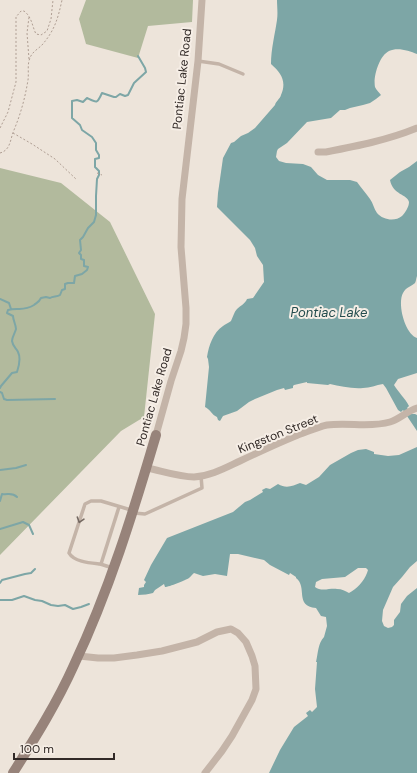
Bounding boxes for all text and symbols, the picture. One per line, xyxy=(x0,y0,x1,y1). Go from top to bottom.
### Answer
street label: Pontiac Lake Road xyxy=(169,28,195,130)
water label: Pontiac Lake xyxy=(291,304,367,321)
street label: Pontiac Lake Road xyxy=(132,346,176,448)
street label: Kingston Street xyxy=(236,411,321,457)
one-way arrow xyxy=(76,517,84,524)
scale bar xyxy=(14,735,114,761)
text: 100 m xyxy=(20,741,54,757)

